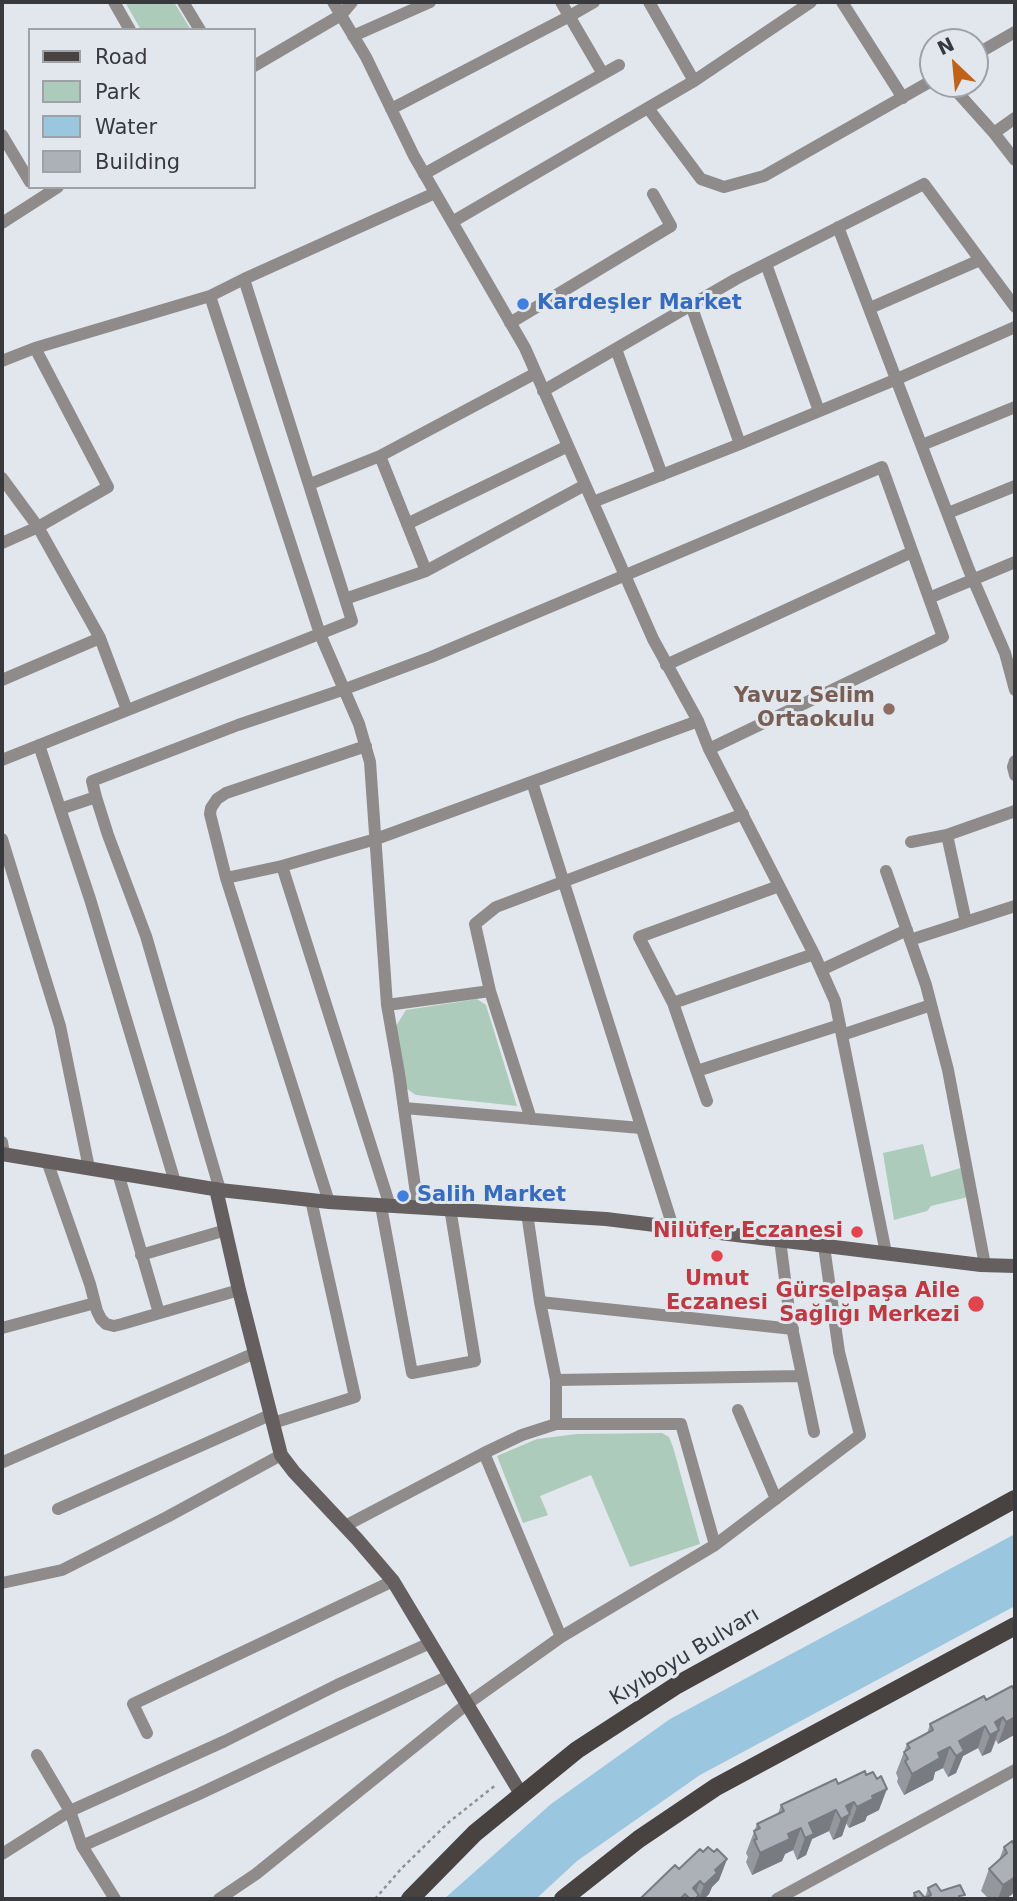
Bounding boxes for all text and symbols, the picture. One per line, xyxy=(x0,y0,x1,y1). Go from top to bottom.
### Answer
legend xyxy=(28,28,256,189)
north arrow xyxy=(919,28,989,98)
text: N xyxy=(934,33,958,59)
text: Road xyxy=(95,45,148,69)
text: Park xyxy=(95,80,140,104)
text: Water xyxy=(95,115,157,139)
text: Building xyxy=(95,150,180,174)
place label: Kardeşler Market xyxy=(537,291,742,317)
marker: Kardeşler Market xyxy=(515,296,531,312)
place label: Yavuz Selim Ortaokulu xyxy=(734,684,875,734)
marker: Yavuz Selim Ortaokulu xyxy=(881,701,897,717)
place label: Salih Market xyxy=(417,1183,566,1209)
marker: Salih Market xyxy=(395,1188,411,1204)
place label: Nilüfer Eczanesi xyxy=(653,1219,843,1245)
marker: Nilüfer Eczanesi xyxy=(849,1224,865,1240)
marker: Umut Eczanesi xyxy=(709,1248,725,1264)
place label: Umut Eczanesi xyxy=(666,1267,768,1317)
place label: Gürselpaşa Aile Sağlığı Merkezi xyxy=(775,1279,960,1329)
marker: Gürselpaşa Aile Sağlığı Merkezi xyxy=(966,1294,986,1314)
street label: Kıyıboyu Bulvarı xyxy=(606,1602,764,1712)

